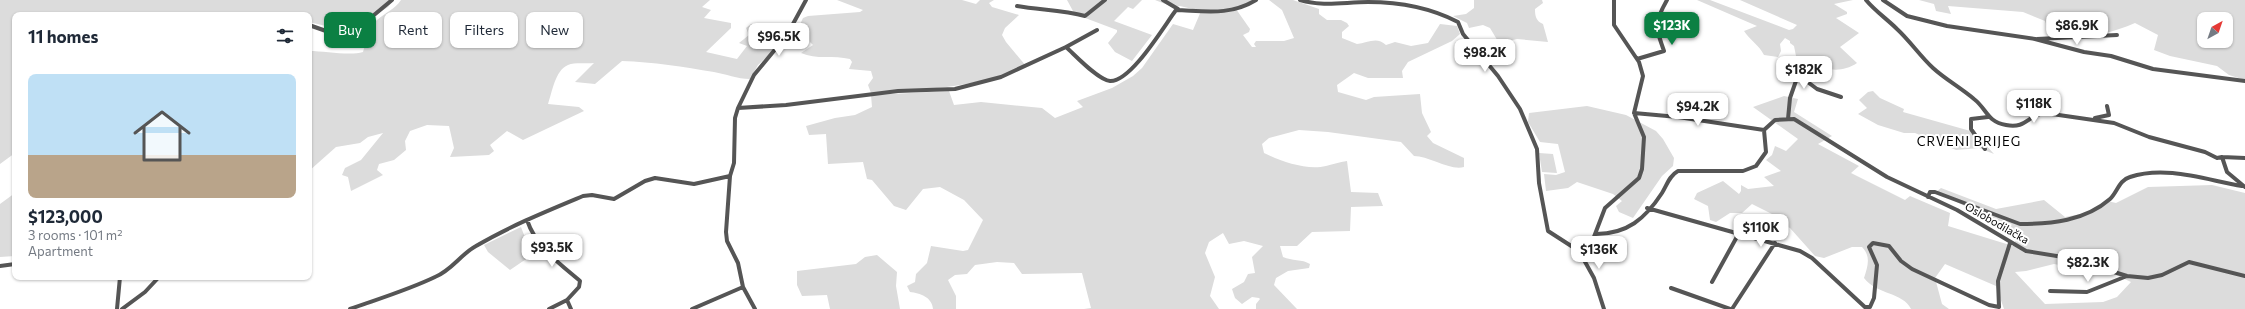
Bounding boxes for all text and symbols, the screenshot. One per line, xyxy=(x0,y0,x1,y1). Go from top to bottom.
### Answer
chip: Buy xyxy=(324,12,376,48)
chip: Rent xyxy=(384,12,442,48)
chip: Filters xyxy=(450,12,518,48)
chip: New xyxy=(526,12,583,48)
pin: $123K xyxy=(1644,12,1700,46)
pin: $86.9K xyxy=(2044,12,2110,46)
north arrow xyxy=(2197,12,2233,48)
map controls xyxy=(2197,12,2233,48)
text: $123K xyxy=(1653,17,1691,33)
text: $86.9K xyxy=(2055,17,2099,33)
pin: $96.5K xyxy=(746,23,812,57)
icon: filters xyxy=(274,25,296,47)
text: 11 homes xyxy=(28,26,98,47)
text: $96.5K xyxy=(757,28,801,44)
pin: $98.2K xyxy=(1452,39,1518,73)
text: $98.2K xyxy=(1463,44,1507,60)
pin: $182K xyxy=(1776,56,1832,90)
text: $182K xyxy=(1785,61,1823,77)
pin: $118K xyxy=(2006,90,2062,124)
pin: $94.2K xyxy=(1665,93,1731,127)
text: $118K xyxy=(2016,95,2052,111)
text: $94.2K xyxy=(1676,98,1720,114)
icon: home xyxy=(126,100,198,172)
district label: CRVENI BRIJEG xyxy=(1917,133,2021,149)
street label: Oslobodilačka xyxy=(1963,199,2031,246)
text: $123,000 xyxy=(28,206,103,227)
pin: $110K xyxy=(1733,214,1789,248)
text: $110K xyxy=(1743,219,1779,235)
text: 3 rooms · 101 m² xyxy=(28,227,122,243)
pin: $93.5K xyxy=(519,234,585,268)
pin: $136K xyxy=(1571,236,1627,270)
text: $93.5K xyxy=(531,239,573,255)
text: $136K xyxy=(1580,241,1618,257)
text: Apartment xyxy=(28,243,93,259)
pin: $82.3K xyxy=(2055,249,2121,283)
text: $82.3K xyxy=(2067,254,2109,270)

